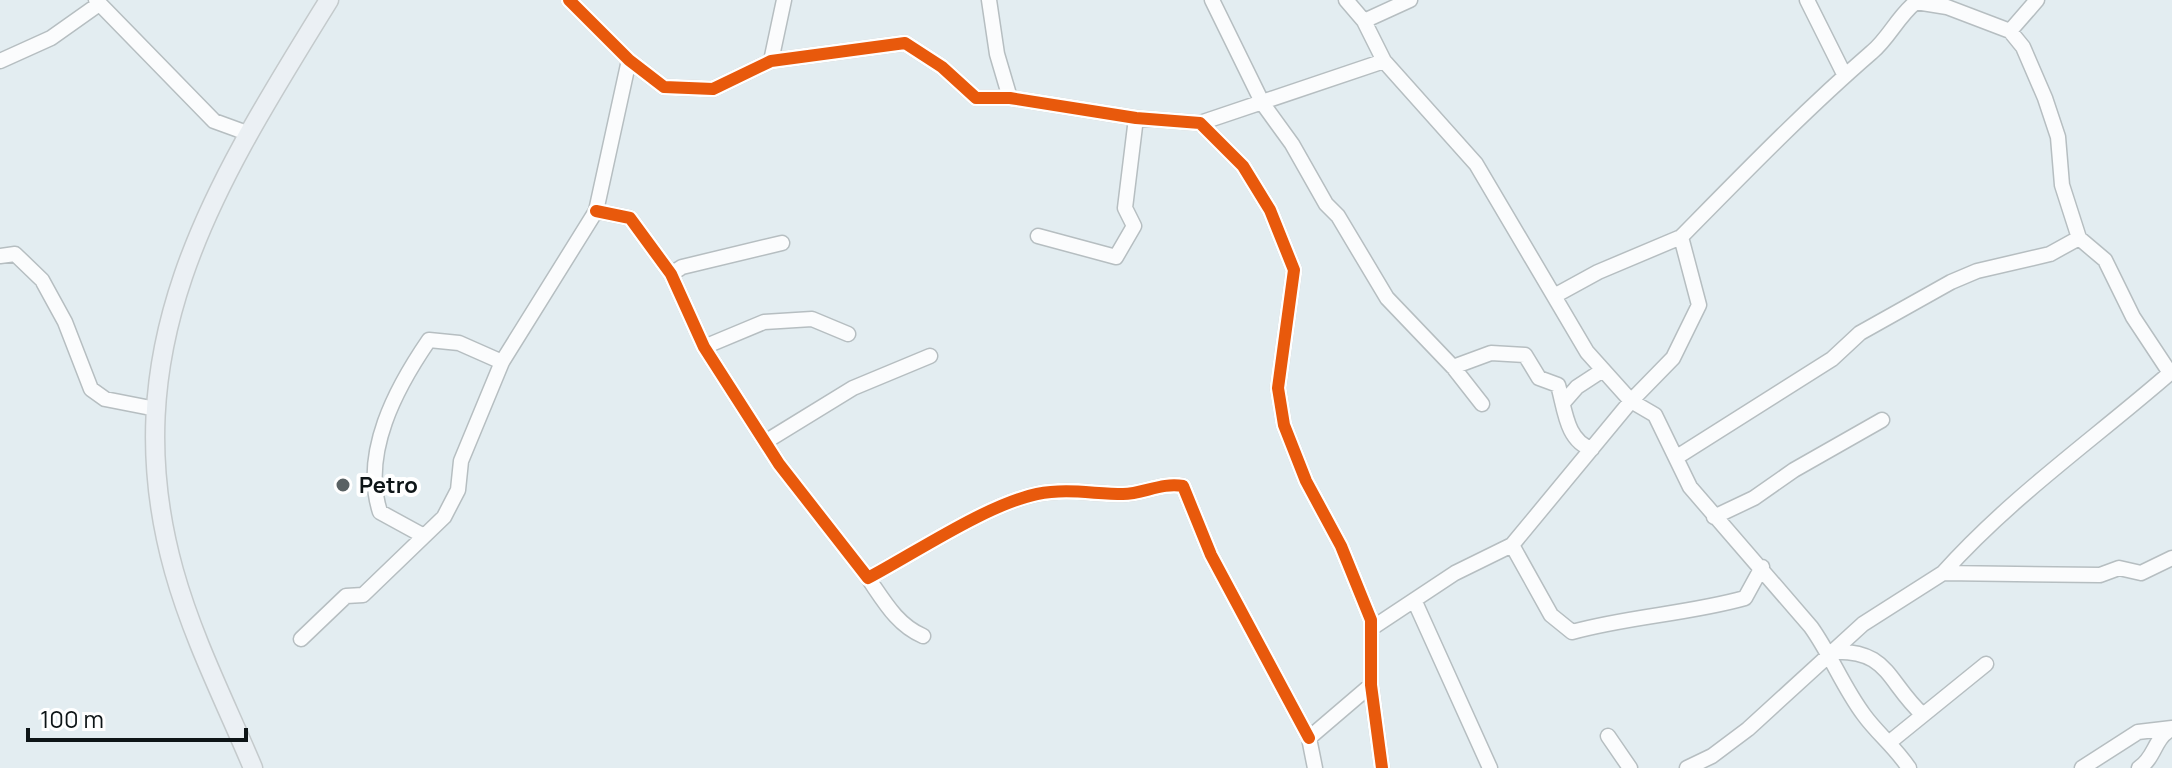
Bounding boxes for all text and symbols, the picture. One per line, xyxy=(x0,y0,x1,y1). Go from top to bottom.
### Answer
place label: Petro xyxy=(359,470,418,500)
marker: Petro xyxy=(334,476,352,494)
scale bar xyxy=(28,692,246,742)
text: 100 m xyxy=(40,702,104,735)

